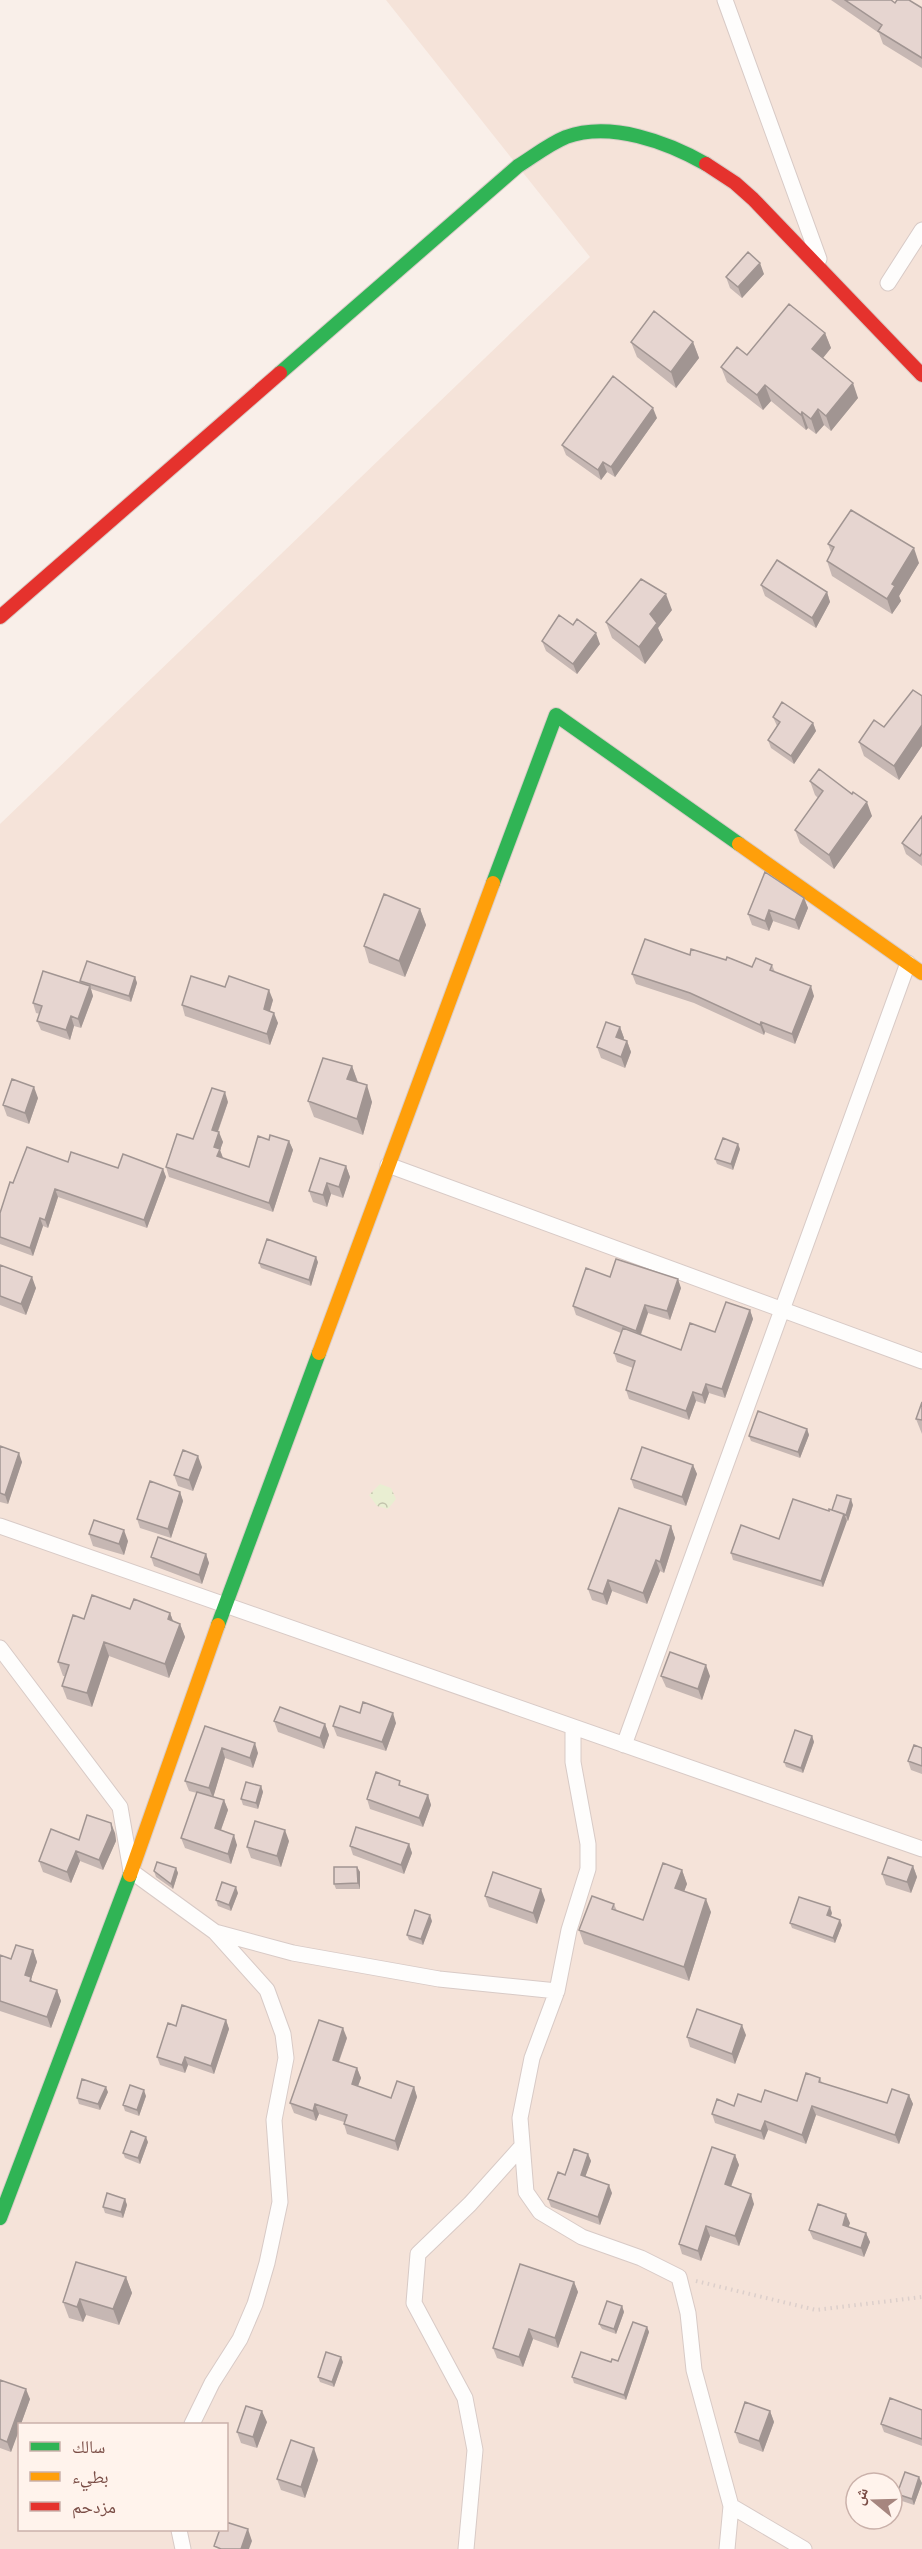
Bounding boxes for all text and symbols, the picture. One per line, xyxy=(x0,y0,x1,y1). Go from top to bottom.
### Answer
legend xyxy=(18,2423,228,2531)
text: سالك xyxy=(72,2434,105,2459)
text: بطيء xyxy=(72,2464,109,2492)
north arrow xyxy=(844,2471,904,2531)
text: ش xyxy=(847,2484,874,2508)
text: مزدحم xyxy=(72,2494,116,2519)

